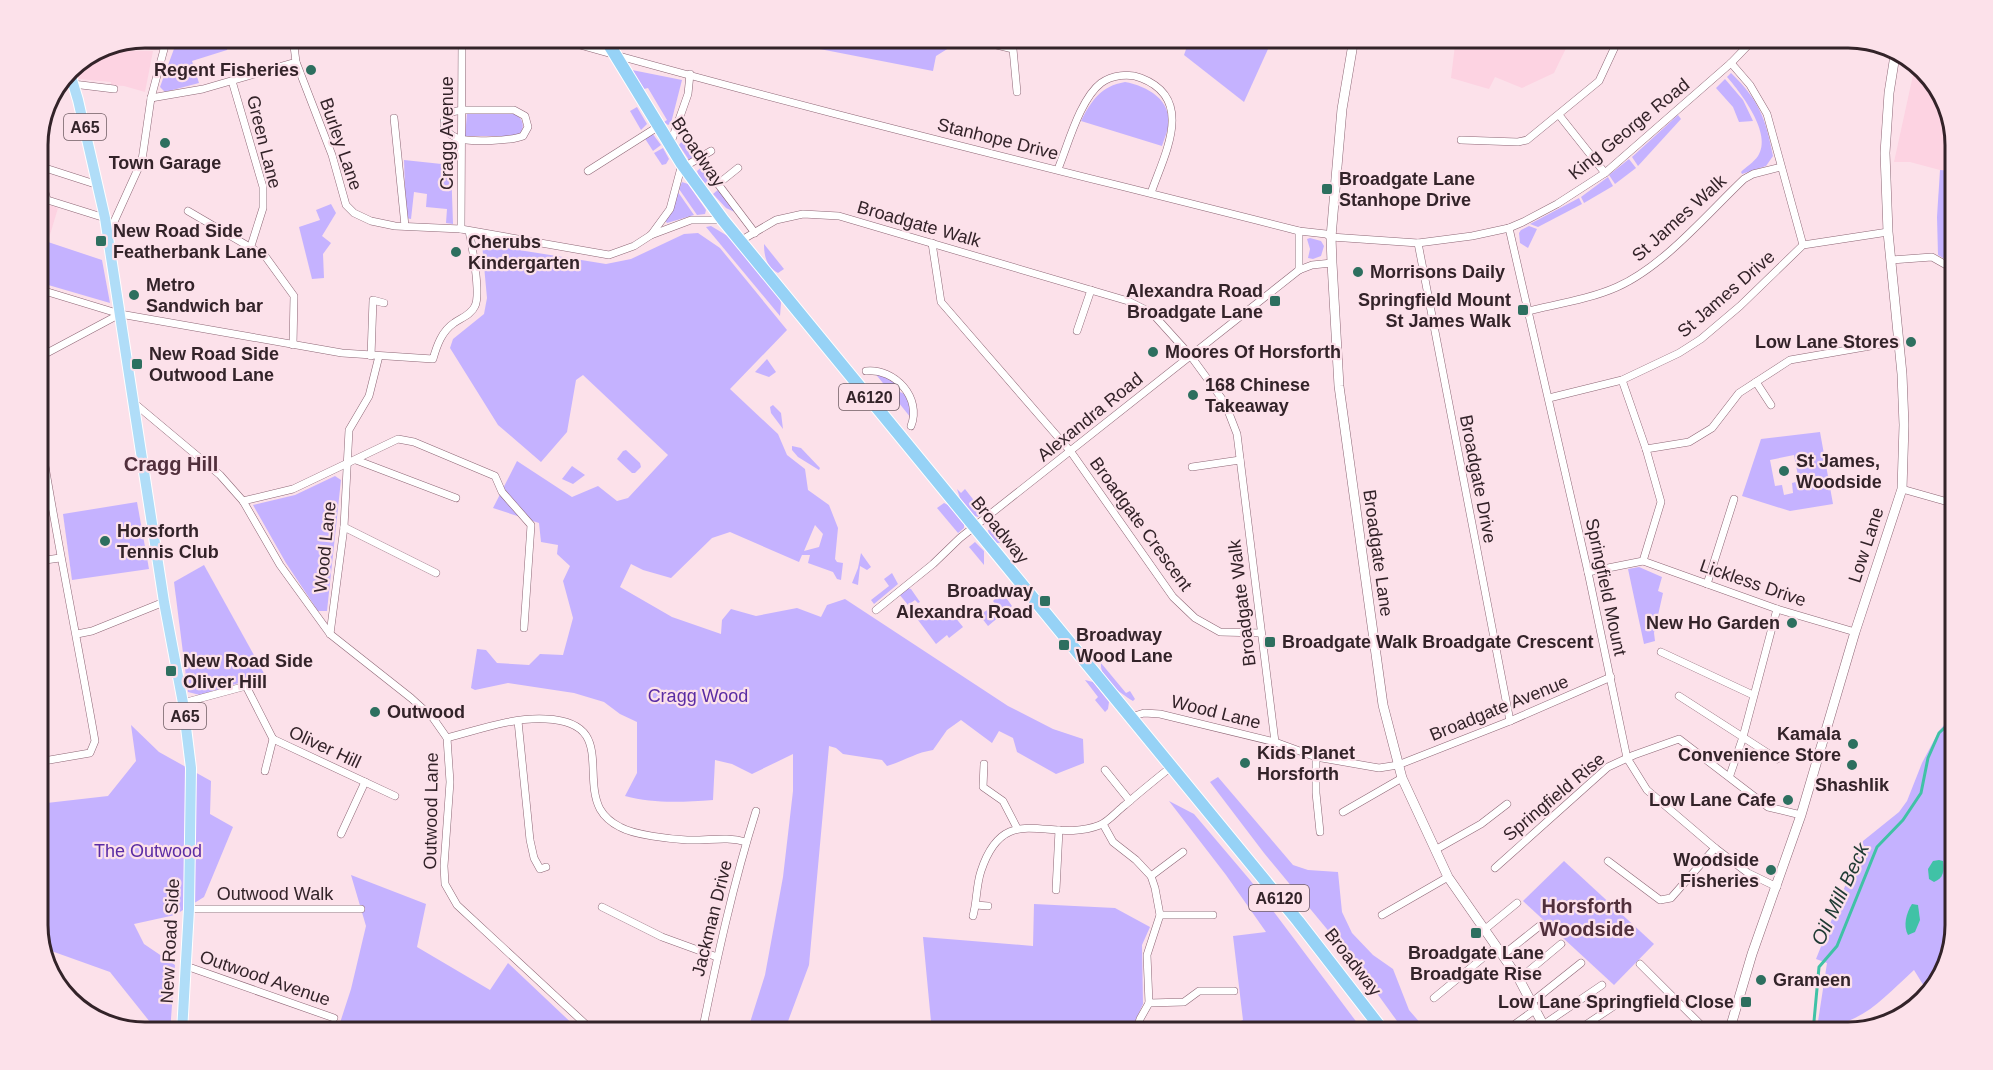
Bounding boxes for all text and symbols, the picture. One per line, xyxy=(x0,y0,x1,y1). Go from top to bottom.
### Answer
place label: Regent Fisheries xyxy=(154,60,299,80)
marker: Regent Fisheries xyxy=(304,63,318,77)
street label: King George Road xyxy=(1565,74,1693,184)
street label: Cragg Avenue xyxy=(437,76,457,190)
street label: Green Lane xyxy=(243,93,285,191)
street label: Burley Lane xyxy=(316,95,366,193)
street label: Broadway xyxy=(667,113,729,191)
road number: A65 xyxy=(64,114,106,140)
street label: Stanhope Drive xyxy=(935,114,1061,164)
marker: Town Garage xyxy=(158,136,172,150)
place label: Town Garage xyxy=(109,153,221,173)
place label: Broadgate Lane Stanhope Drive xyxy=(1339,169,1475,210)
street label: St James Walk xyxy=(1628,170,1731,265)
marker: Broadgate Lane Stanhope Drive xyxy=(1320,182,1334,196)
street label: Broadgate Walk xyxy=(855,197,984,251)
place label: New Road Side Featherbank Lane xyxy=(113,221,267,262)
place label: Cherubs Kindergarten xyxy=(468,232,580,273)
marker: New Road Side Featherbank Lane xyxy=(94,234,108,248)
marker: Cherubs Kindergarten xyxy=(449,245,463,259)
street label: St James Drive xyxy=(1673,246,1779,342)
place label: Morrisons Daily xyxy=(1370,262,1505,282)
marker: Morrisons Daily xyxy=(1351,265,1365,279)
place label: Metro Sandwich bar xyxy=(146,275,263,316)
place label: Alexandra Road Broadgate Lane xyxy=(1126,281,1263,322)
marker: Metro Sandwich bar xyxy=(127,288,141,302)
place label: Springfield Mount St James Walk xyxy=(1358,290,1512,331)
marker: Alexandra Road Broadgate Lane xyxy=(1268,294,1282,308)
marker: Springfield Mount St James Walk xyxy=(1516,303,1530,317)
place label: Low Lane Stores xyxy=(1755,332,1899,352)
marker: Low Lane Stores xyxy=(1904,335,1918,349)
place label: Moores Of Horsforth xyxy=(1165,342,1341,362)
place label: New Road Side Outwood Lane xyxy=(149,344,279,385)
marker: Moores Of Horsforth xyxy=(1146,345,1160,359)
marker: New Road Side Outwood Lane xyxy=(130,357,144,371)
street label: Alexandra Road xyxy=(1034,369,1146,465)
place label: 168 Chinese Takeaway xyxy=(1205,375,1310,416)
road number: A6120 xyxy=(839,384,899,410)
marker: 168 Chinese Takeaway xyxy=(1186,388,1200,402)
street label: Broadgate Drive xyxy=(1456,413,1500,545)
place label: St James, Woodside xyxy=(1796,451,1882,492)
district label: Cragg Hill xyxy=(124,453,218,475)
street label: Broadgate Crescent xyxy=(1086,453,1196,595)
marker: St James, Woodside xyxy=(1777,464,1791,478)
street label: Broadgate Lane xyxy=(1359,488,1397,618)
street label: Broadway xyxy=(967,493,1033,567)
street label: Wood Lane xyxy=(310,500,340,594)
street label: Low Lane xyxy=(1844,505,1888,585)
street label: Springfield Mount xyxy=(1582,516,1630,658)
place label: Horsforth Tennis Club xyxy=(117,521,219,562)
marker: Horsforth Tennis Club xyxy=(98,534,112,548)
street label: Broadgate Walk xyxy=(1224,538,1260,667)
street label: Lickless Drive xyxy=(1697,555,1809,611)
place label: Broadway Alexandra Road xyxy=(896,581,1033,622)
marker: Broadway Alexandra Road xyxy=(1038,594,1052,608)
place label: New Ho Garden xyxy=(1646,613,1780,633)
marker: New Ho Garden xyxy=(1785,616,1799,630)
place label: Broadway Wood Lane xyxy=(1076,625,1173,666)
place label: Broadgate Walk Broadgate Crescent xyxy=(1282,632,1593,652)
marker: Broadgate Walk Broadgate Crescent xyxy=(1263,635,1277,649)
marker: Broadway Wood Lane xyxy=(1057,638,1071,652)
place label: New Road Side Oliver Hill xyxy=(183,651,313,692)
marker: New Road Side Oliver Hill xyxy=(164,664,178,678)
street label: Broadgate Avenue xyxy=(1427,671,1571,745)
park label: Cragg Wood xyxy=(648,686,748,706)
street label: Wood Lane xyxy=(1169,691,1263,733)
place label: Outwood xyxy=(387,702,465,722)
road number: A65 xyxy=(164,703,206,729)
marker: Outwood xyxy=(368,705,382,719)
street label: Oliver Hill xyxy=(286,722,364,772)
place label: Kamala Convenience Store xyxy=(1678,724,1842,765)
marker: Kamala Convenience Store xyxy=(1846,737,1860,751)
place label: Kids Planet Horsforth xyxy=(1257,743,1355,784)
street label: Springfield Rise xyxy=(1499,749,1609,845)
street label: Outwood Lane xyxy=(420,752,442,870)
marker: Kids Planet Horsforth xyxy=(1238,756,1252,770)
marker: Shashlik xyxy=(1845,758,1859,772)
place label: Shashlik xyxy=(1815,775,1890,795)
place label: Low Lane Cafe xyxy=(1649,790,1776,810)
marker: Low Lane Cafe xyxy=(1781,793,1795,807)
water label: Oil Mill Beck xyxy=(1807,839,1874,949)
park label: The Outwood xyxy=(94,841,202,861)
place label: Woodside Fisheries xyxy=(1673,850,1759,891)
street label: Jackman Drive xyxy=(688,858,736,978)
marker: Woodside Fisheries xyxy=(1764,863,1778,877)
street label: New Road Side xyxy=(157,878,183,1004)
street label: Outwood Walk xyxy=(217,884,334,904)
road number: A6120 xyxy=(1249,885,1309,911)
district label: Horsforth Woodside xyxy=(1539,895,1635,940)
street label: Broadway xyxy=(1320,924,1386,1000)
marker: Broadgate Lane Broadgate Rise xyxy=(1469,926,1483,940)
place label: Broadgate Lane Broadgate Rise xyxy=(1408,943,1544,984)
street label: Outwood Avenue xyxy=(197,946,333,1010)
place label: Grameen xyxy=(1773,970,1851,990)
marker: Grameen xyxy=(1754,973,1768,987)
place label: Low Lane Springfield Close xyxy=(1498,992,1734,1012)
marker: Low Lane Springfield Close xyxy=(1739,995,1753,1009)

